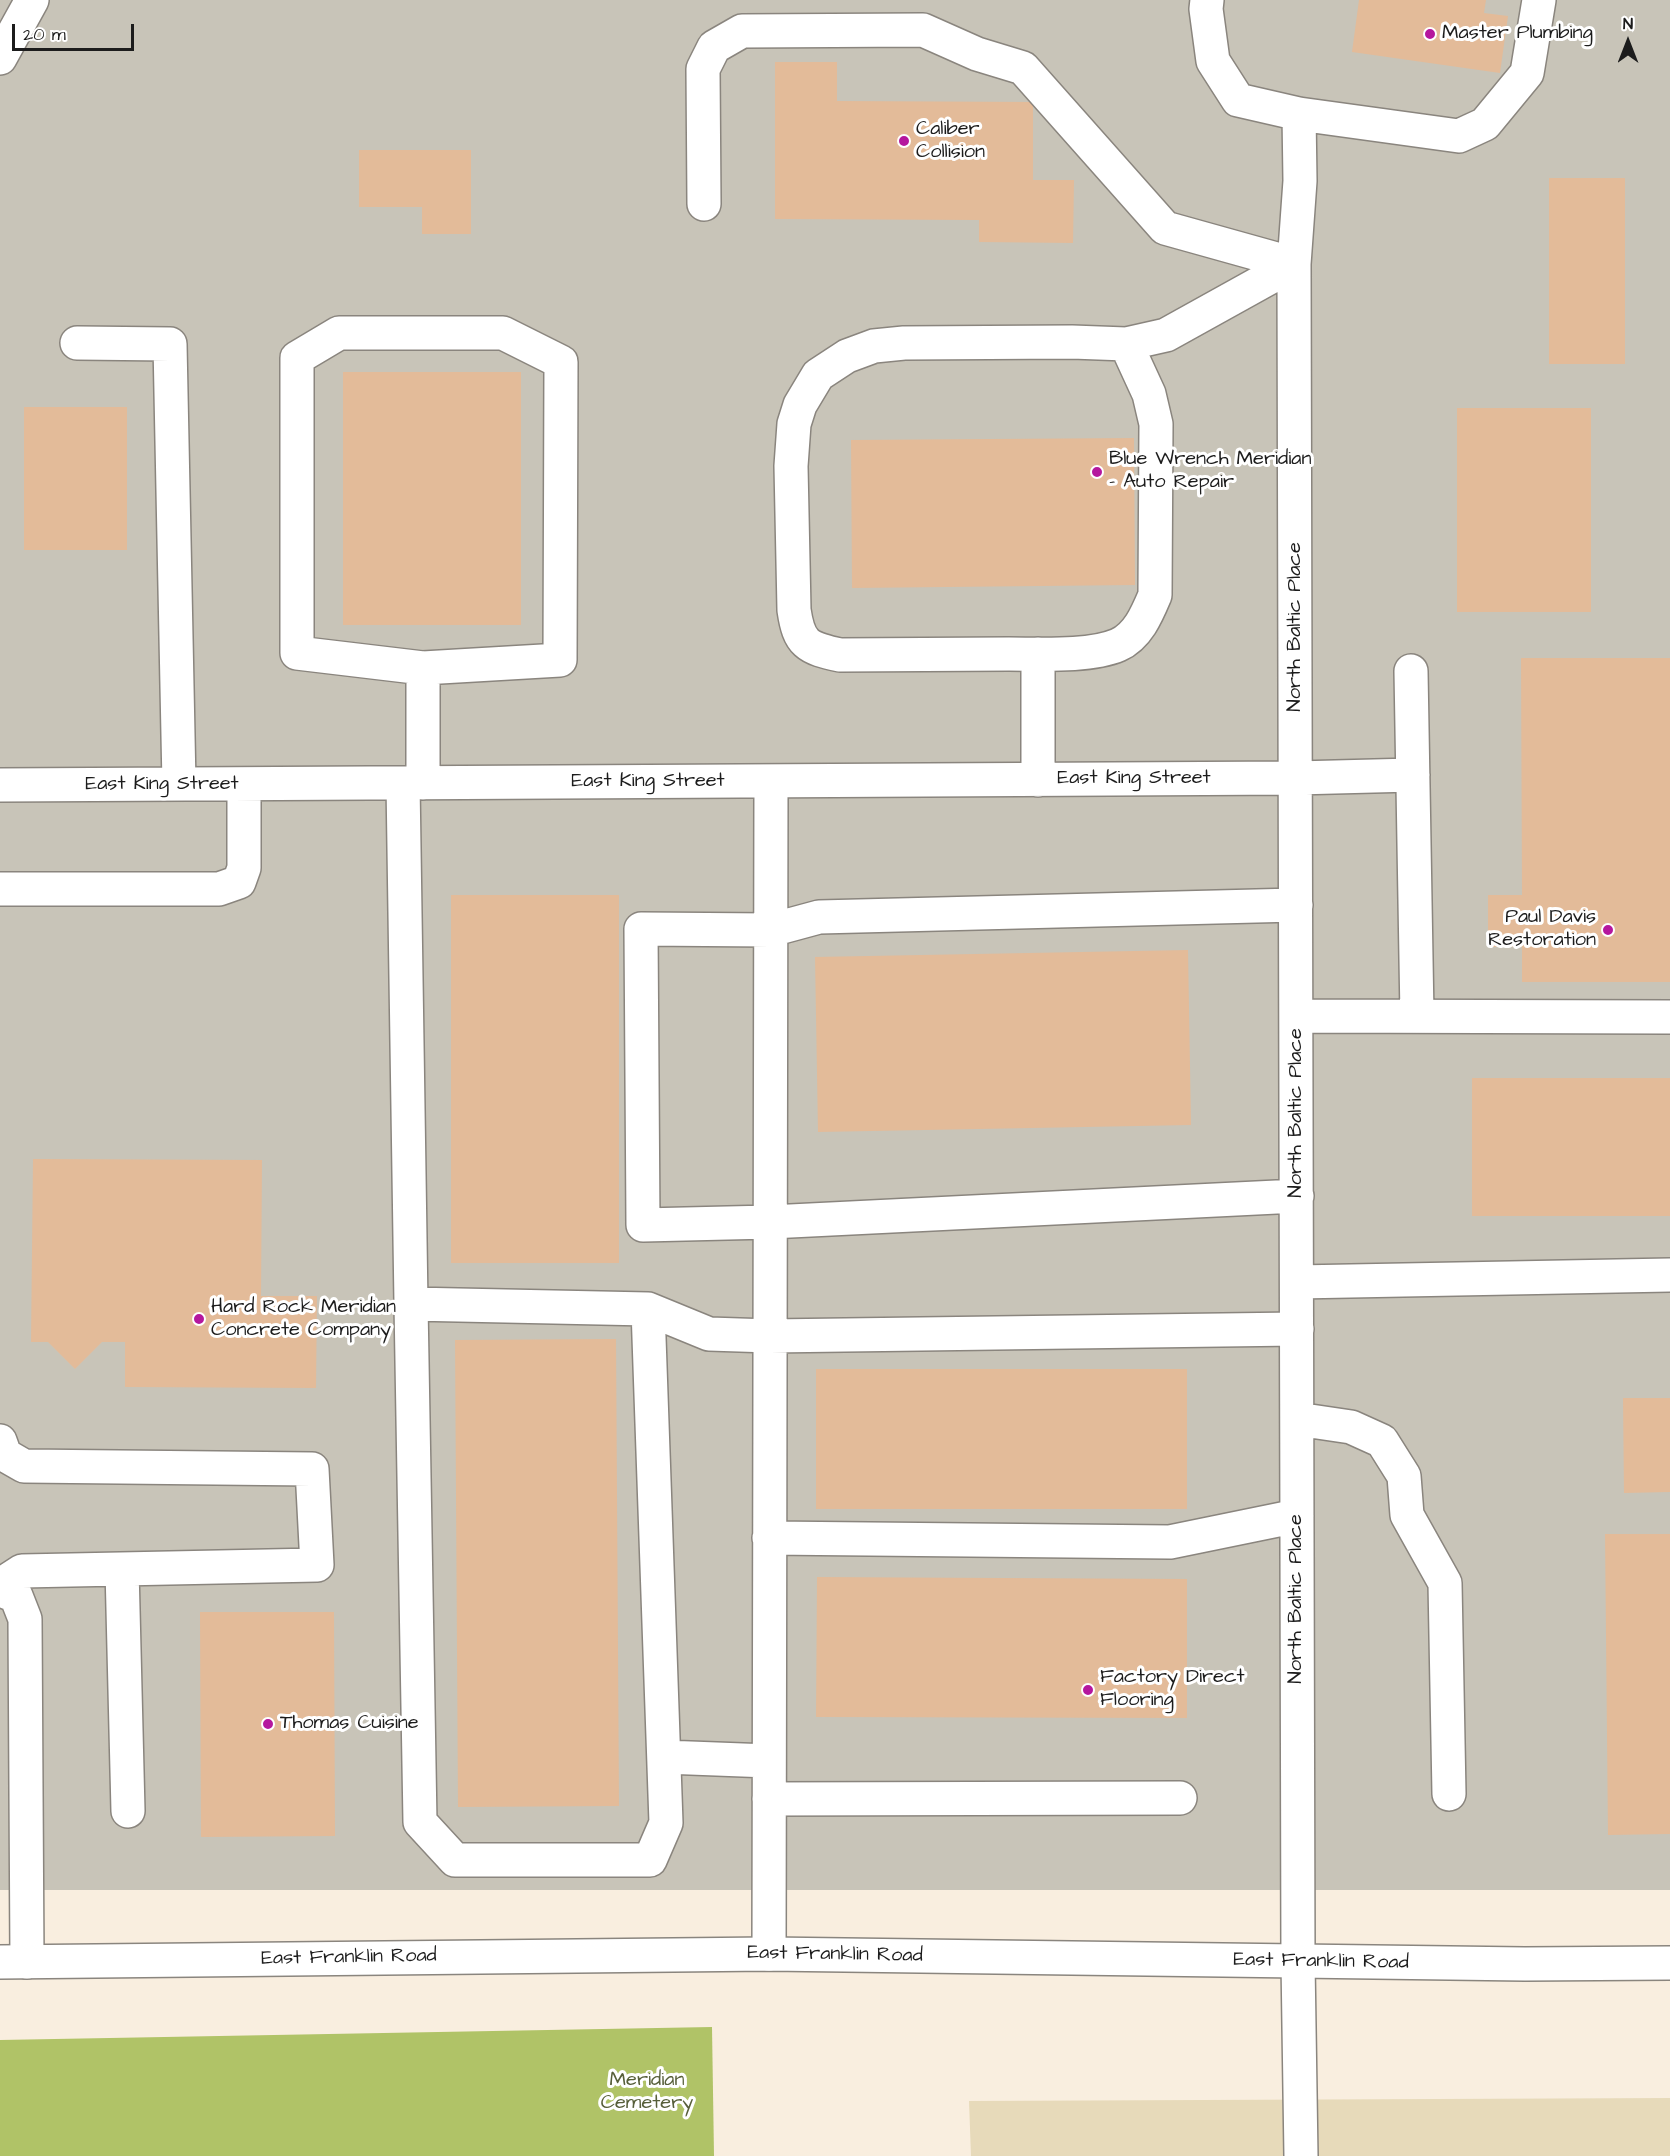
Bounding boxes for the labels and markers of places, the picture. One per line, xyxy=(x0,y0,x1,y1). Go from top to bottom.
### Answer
place label: Master Plumbing xyxy=(1442,22,1593,46)
marker: Master Plumbing xyxy=(1423,27,1437,41)
place label: Caliber Collision xyxy=(916,118,985,165)
marker: Caliber Collision xyxy=(897,134,911,148)
place label: Blue Wrench Meridian - Auto Repair xyxy=(1109,448,1311,495)
marker: Blue Wrench Meridian - Auto Repair xyxy=(1090,465,1104,479)
place label: Paul Davis Restoration xyxy=(1488,906,1596,953)
marker: Paul Davis Restoration xyxy=(1601,923,1615,937)
place label: Hard Rock Meridian Concrete Company xyxy=(211,1296,396,1343)
marker: Hard Rock Meridian Concrete Company xyxy=(192,1312,206,1326)
place label: Factory Direct Flooring xyxy=(1100,1666,1245,1713)
marker: Factory Direct Flooring xyxy=(1081,1683,1095,1697)
place label: Thomas Cuisine xyxy=(280,1712,419,1736)
marker: Thomas Cuisine xyxy=(261,1717,275,1731)

